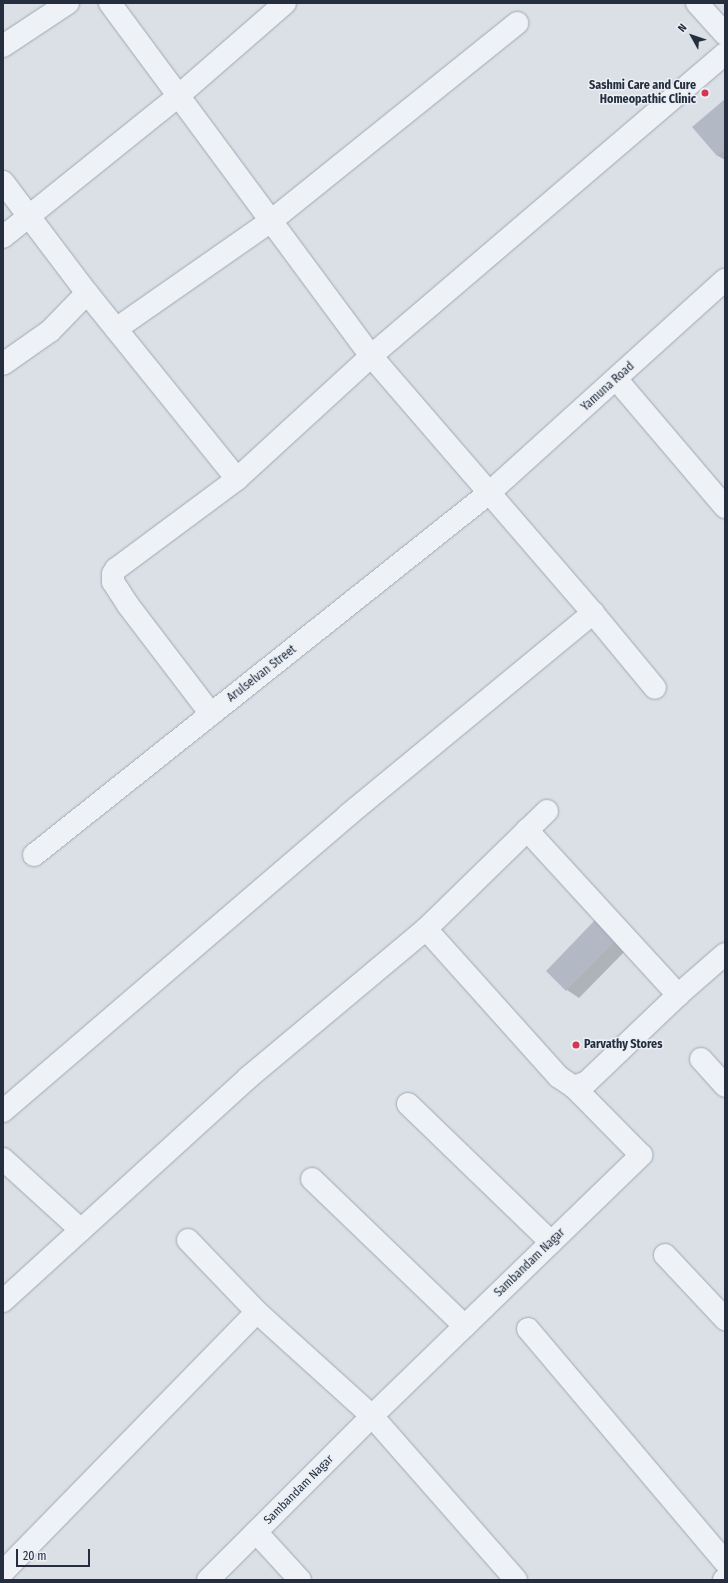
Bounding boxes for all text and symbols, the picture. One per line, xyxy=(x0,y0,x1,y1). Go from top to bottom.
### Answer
north arrow xyxy=(672,16,712,56)
text: N xyxy=(675,21,690,35)
place label: Sashmi Care and Cure Homeopathic Clinic xyxy=(589,79,696,107)
marker: Sashmi Care and Cure Homeopathic Clinic xyxy=(699,87,711,99)
street label: Yamuna Road xyxy=(579,359,637,415)
street label: Arulselvan Street xyxy=(225,643,299,705)
place label: Parvathy Stores xyxy=(584,1038,662,1052)
marker: Parvathy Stores xyxy=(571,1040,581,1050)
street label: Sambandam Nagar xyxy=(492,1226,568,1300)
street label: Sambandam Nagar xyxy=(261,1452,337,1528)
scale bar xyxy=(18,1541,92,1567)
text: 20 m xyxy=(23,1549,47,1563)

